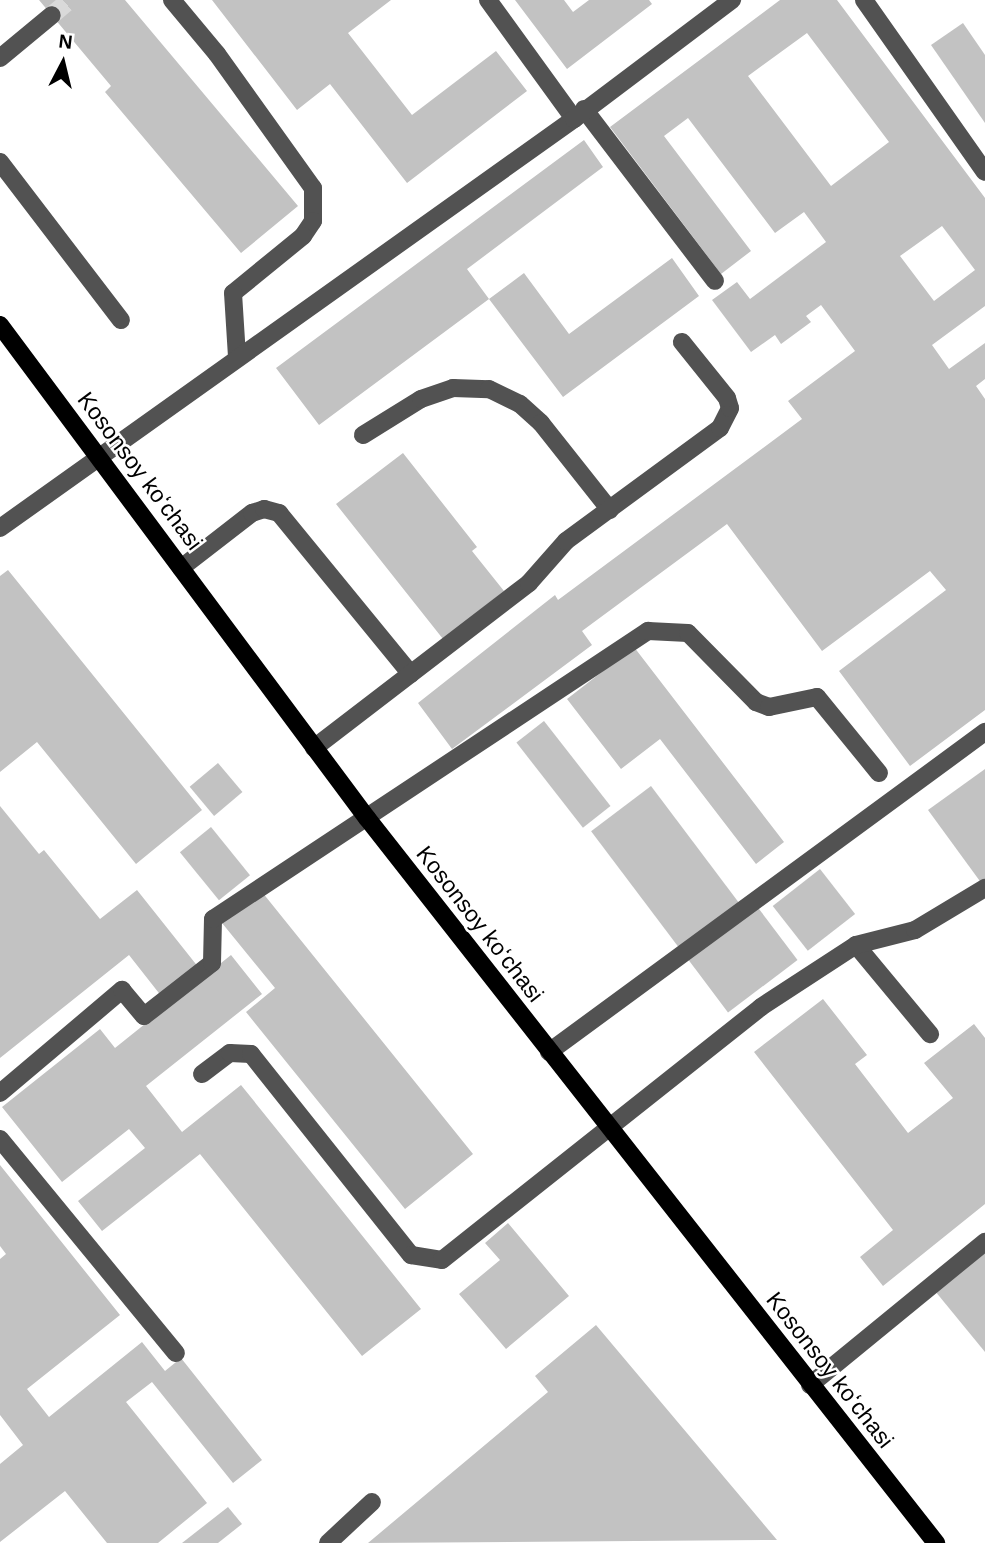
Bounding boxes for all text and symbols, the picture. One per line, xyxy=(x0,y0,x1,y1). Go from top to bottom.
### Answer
north arrow xyxy=(28,28,98,98)
text: N xyxy=(58,30,74,53)
street label: Kosonsoy koʻchasi xyxy=(72,387,208,555)
street label: Kosonsoy koʻchasi xyxy=(410,840,550,1008)
street label: Kosonsoy koʻchasi xyxy=(760,1286,900,1454)

